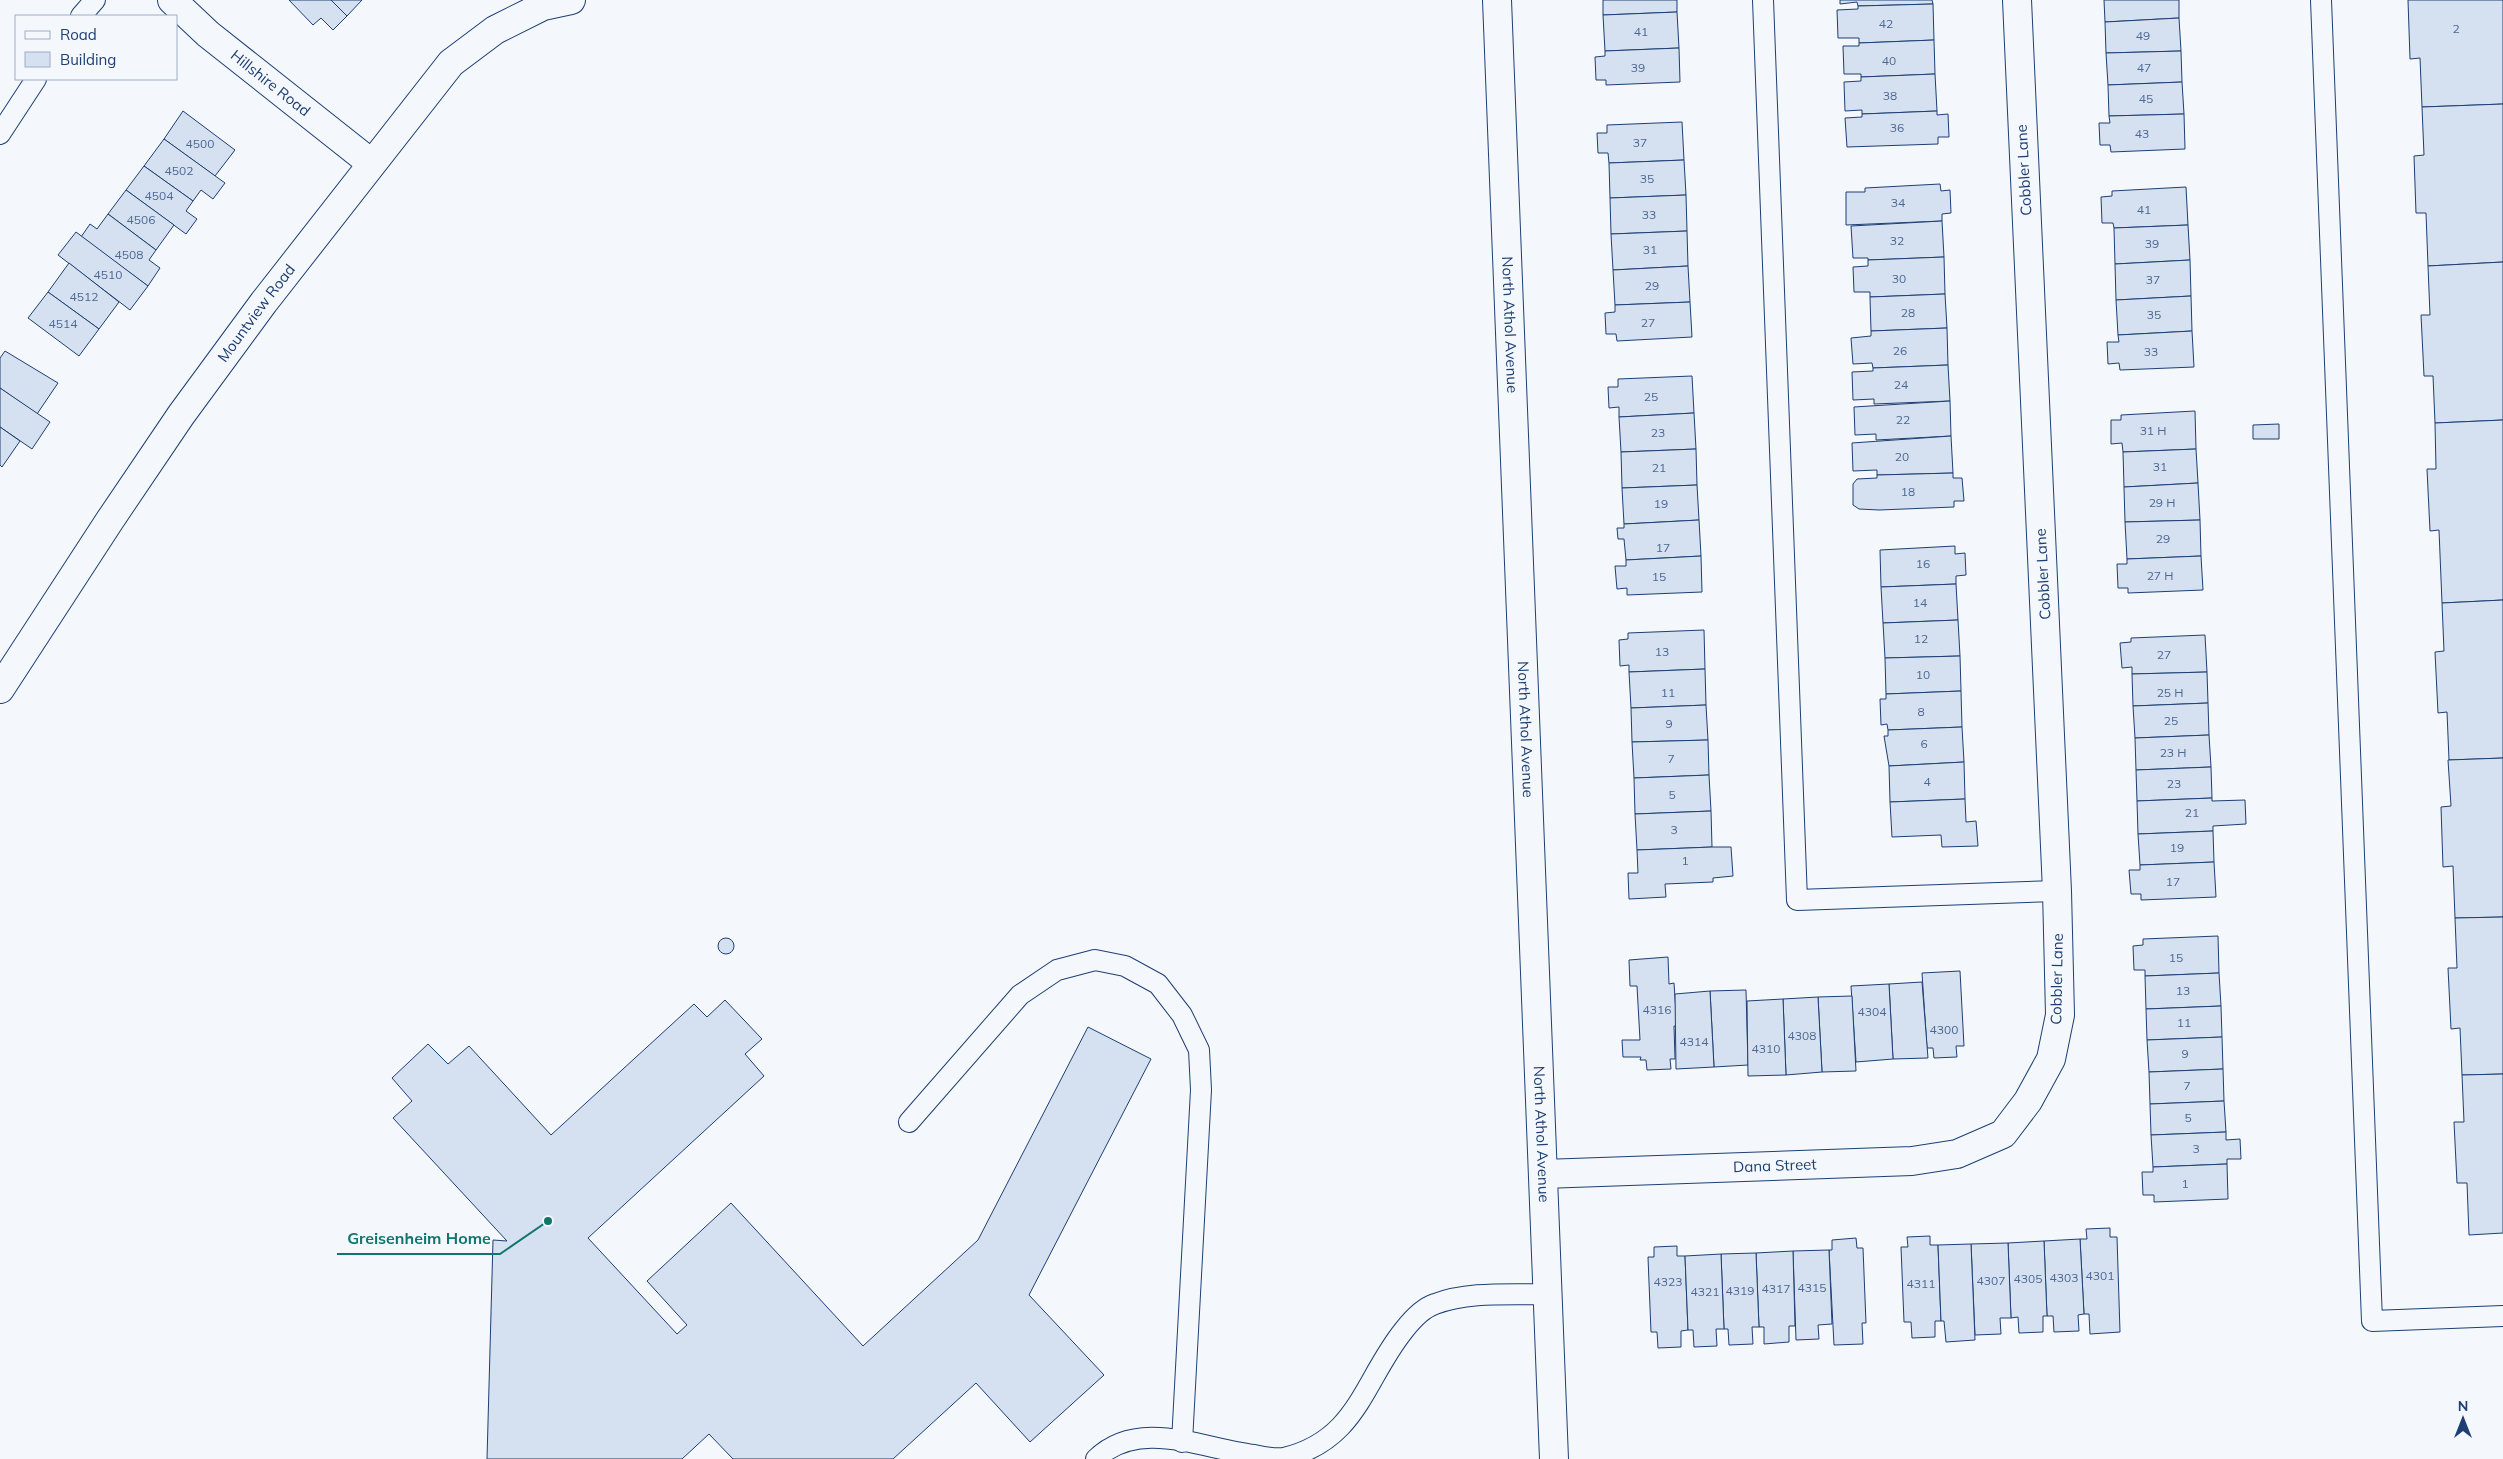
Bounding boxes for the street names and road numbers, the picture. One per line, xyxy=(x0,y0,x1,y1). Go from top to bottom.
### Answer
street label: Hillshire Road xyxy=(227,46,314,120)
street label: Cobbler Lane xyxy=(2012,124,2035,216)
street label: North Athol Avenue xyxy=(1498,256,1522,394)
street label: Mountview Road xyxy=(213,260,299,366)
street label: Cobbler Lane xyxy=(2031,528,2054,620)
street label: North Athol Avenue xyxy=(1514,661,1538,798)
street label: Cobbler Lane xyxy=(2046,933,2067,1025)
street label: North Athol Avenue xyxy=(1530,1065,1554,1203)
street label: Dana Street xyxy=(1733,1154,1817,1176)

